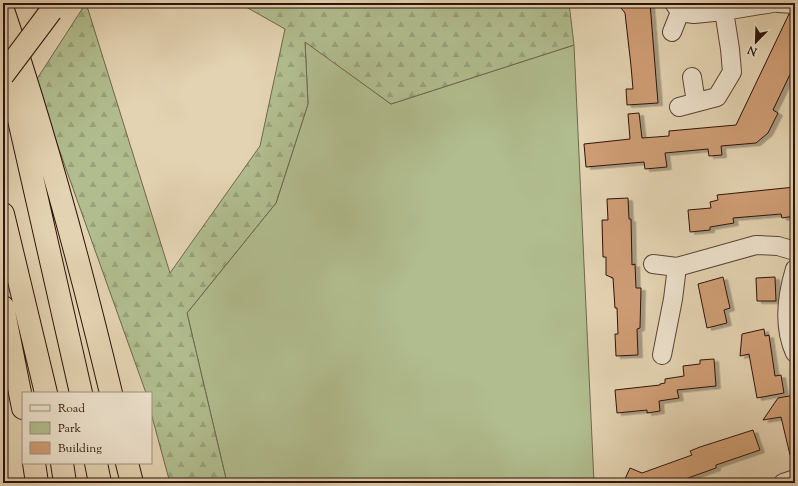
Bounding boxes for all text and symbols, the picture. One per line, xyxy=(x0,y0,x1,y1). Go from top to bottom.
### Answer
north arrow xyxy=(736,22,776,62)
text: N xyxy=(745,41,761,60)
legend xyxy=(22,392,152,464)
text: Road xyxy=(58,400,85,418)
text: Park xyxy=(58,420,81,438)
text: Building xyxy=(58,440,102,458)

